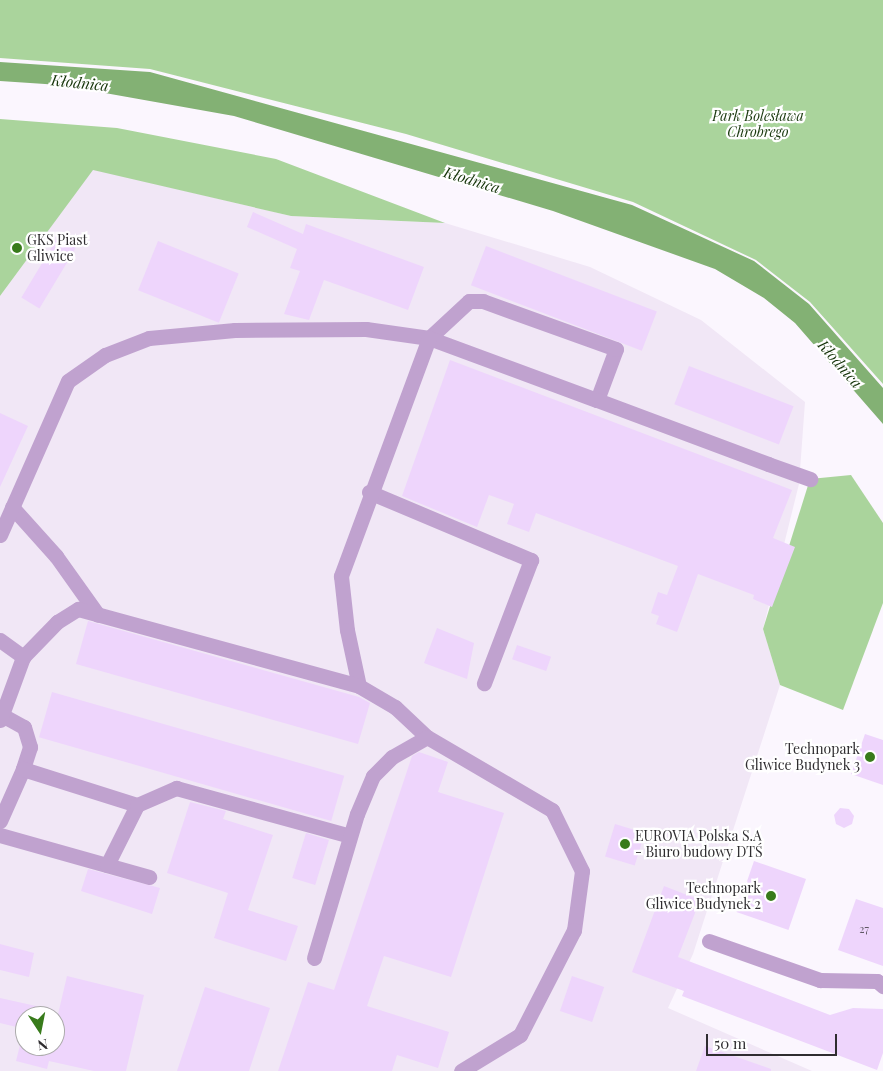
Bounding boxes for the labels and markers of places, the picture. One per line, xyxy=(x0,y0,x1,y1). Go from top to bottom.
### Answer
place label: GKS Piast Gliwice xyxy=(27,232,88,264)
marker: GKS Piast Gliwice xyxy=(11,242,23,254)
place label: Technopark Gliwice Budynek 3 xyxy=(745,741,860,774)
marker: Technopark Gliwice Budynek 3 xyxy=(864,751,876,763)
place label: EUROVIA Polska S.A - Biuro budowy DTŚ xyxy=(635,828,763,860)
marker: EUROVIA Polska S.A - Biuro budowy DTŚ xyxy=(619,838,631,850)
place label: Technopark Gliwice Budynek 2 xyxy=(645,880,761,912)
marker: Technopark Gliwice Budynek 2 xyxy=(765,890,777,902)

